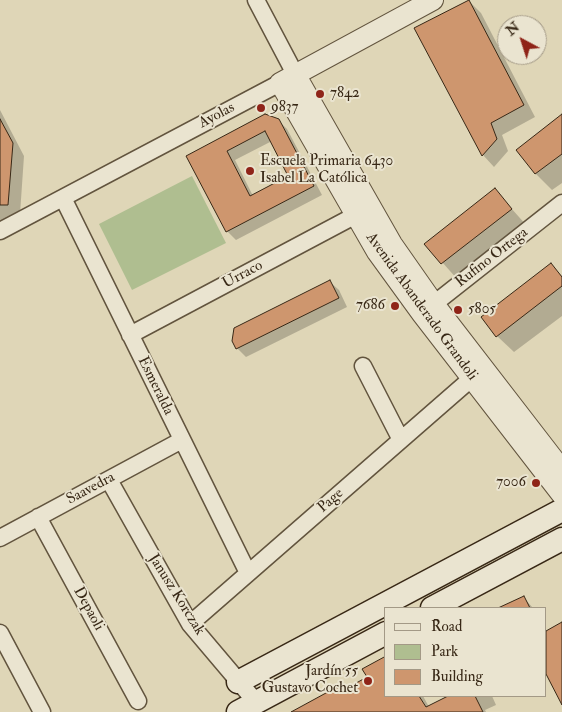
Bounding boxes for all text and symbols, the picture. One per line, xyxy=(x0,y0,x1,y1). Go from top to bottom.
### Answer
north arrow xyxy=(497,15,547,65)
text: N xyxy=(502,18,523,39)
place label: 7842 xyxy=(330,85,360,103)
marker: 7842 xyxy=(314,88,326,100)
street label: Ayolas xyxy=(196,99,238,133)
place label: 9837 xyxy=(271,99,298,117)
marker: 9837 xyxy=(255,102,267,114)
place label: Escuela Primaria 6430 Isabel La Católica xyxy=(260,153,393,188)
marker: Escuela Primaria 6430 Isabel La Católica xyxy=(244,165,256,177)
street label: Rufino Ortega xyxy=(452,224,532,292)
street label: Avenida Abanderado Grandoli xyxy=(361,230,481,384)
street label: Urraco xyxy=(220,257,266,293)
place label: 7686 xyxy=(356,297,385,315)
marker: 7686 xyxy=(389,300,401,312)
place label: 5805 xyxy=(468,301,496,319)
marker: 5805 xyxy=(452,304,464,316)
street label: Esmeralda xyxy=(133,354,177,418)
street label: Saavedra xyxy=(64,469,118,509)
place label: 7006 xyxy=(496,474,526,492)
marker: 7006 xyxy=(530,477,542,489)
street label: Page xyxy=(314,485,348,517)
street label: Janusz Korczak xyxy=(144,551,208,639)
street label: Depaoli xyxy=(69,584,107,634)
legend xyxy=(384,607,547,697)
text: Road xyxy=(431,617,462,636)
text: Park xyxy=(431,642,458,661)
place label: Jardín 55 Gustavo Cochet xyxy=(262,663,358,698)
text: Building xyxy=(431,667,483,686)
marker: Jardín 55 Gustavo Cochet xyxy=(362,675,374,687)

